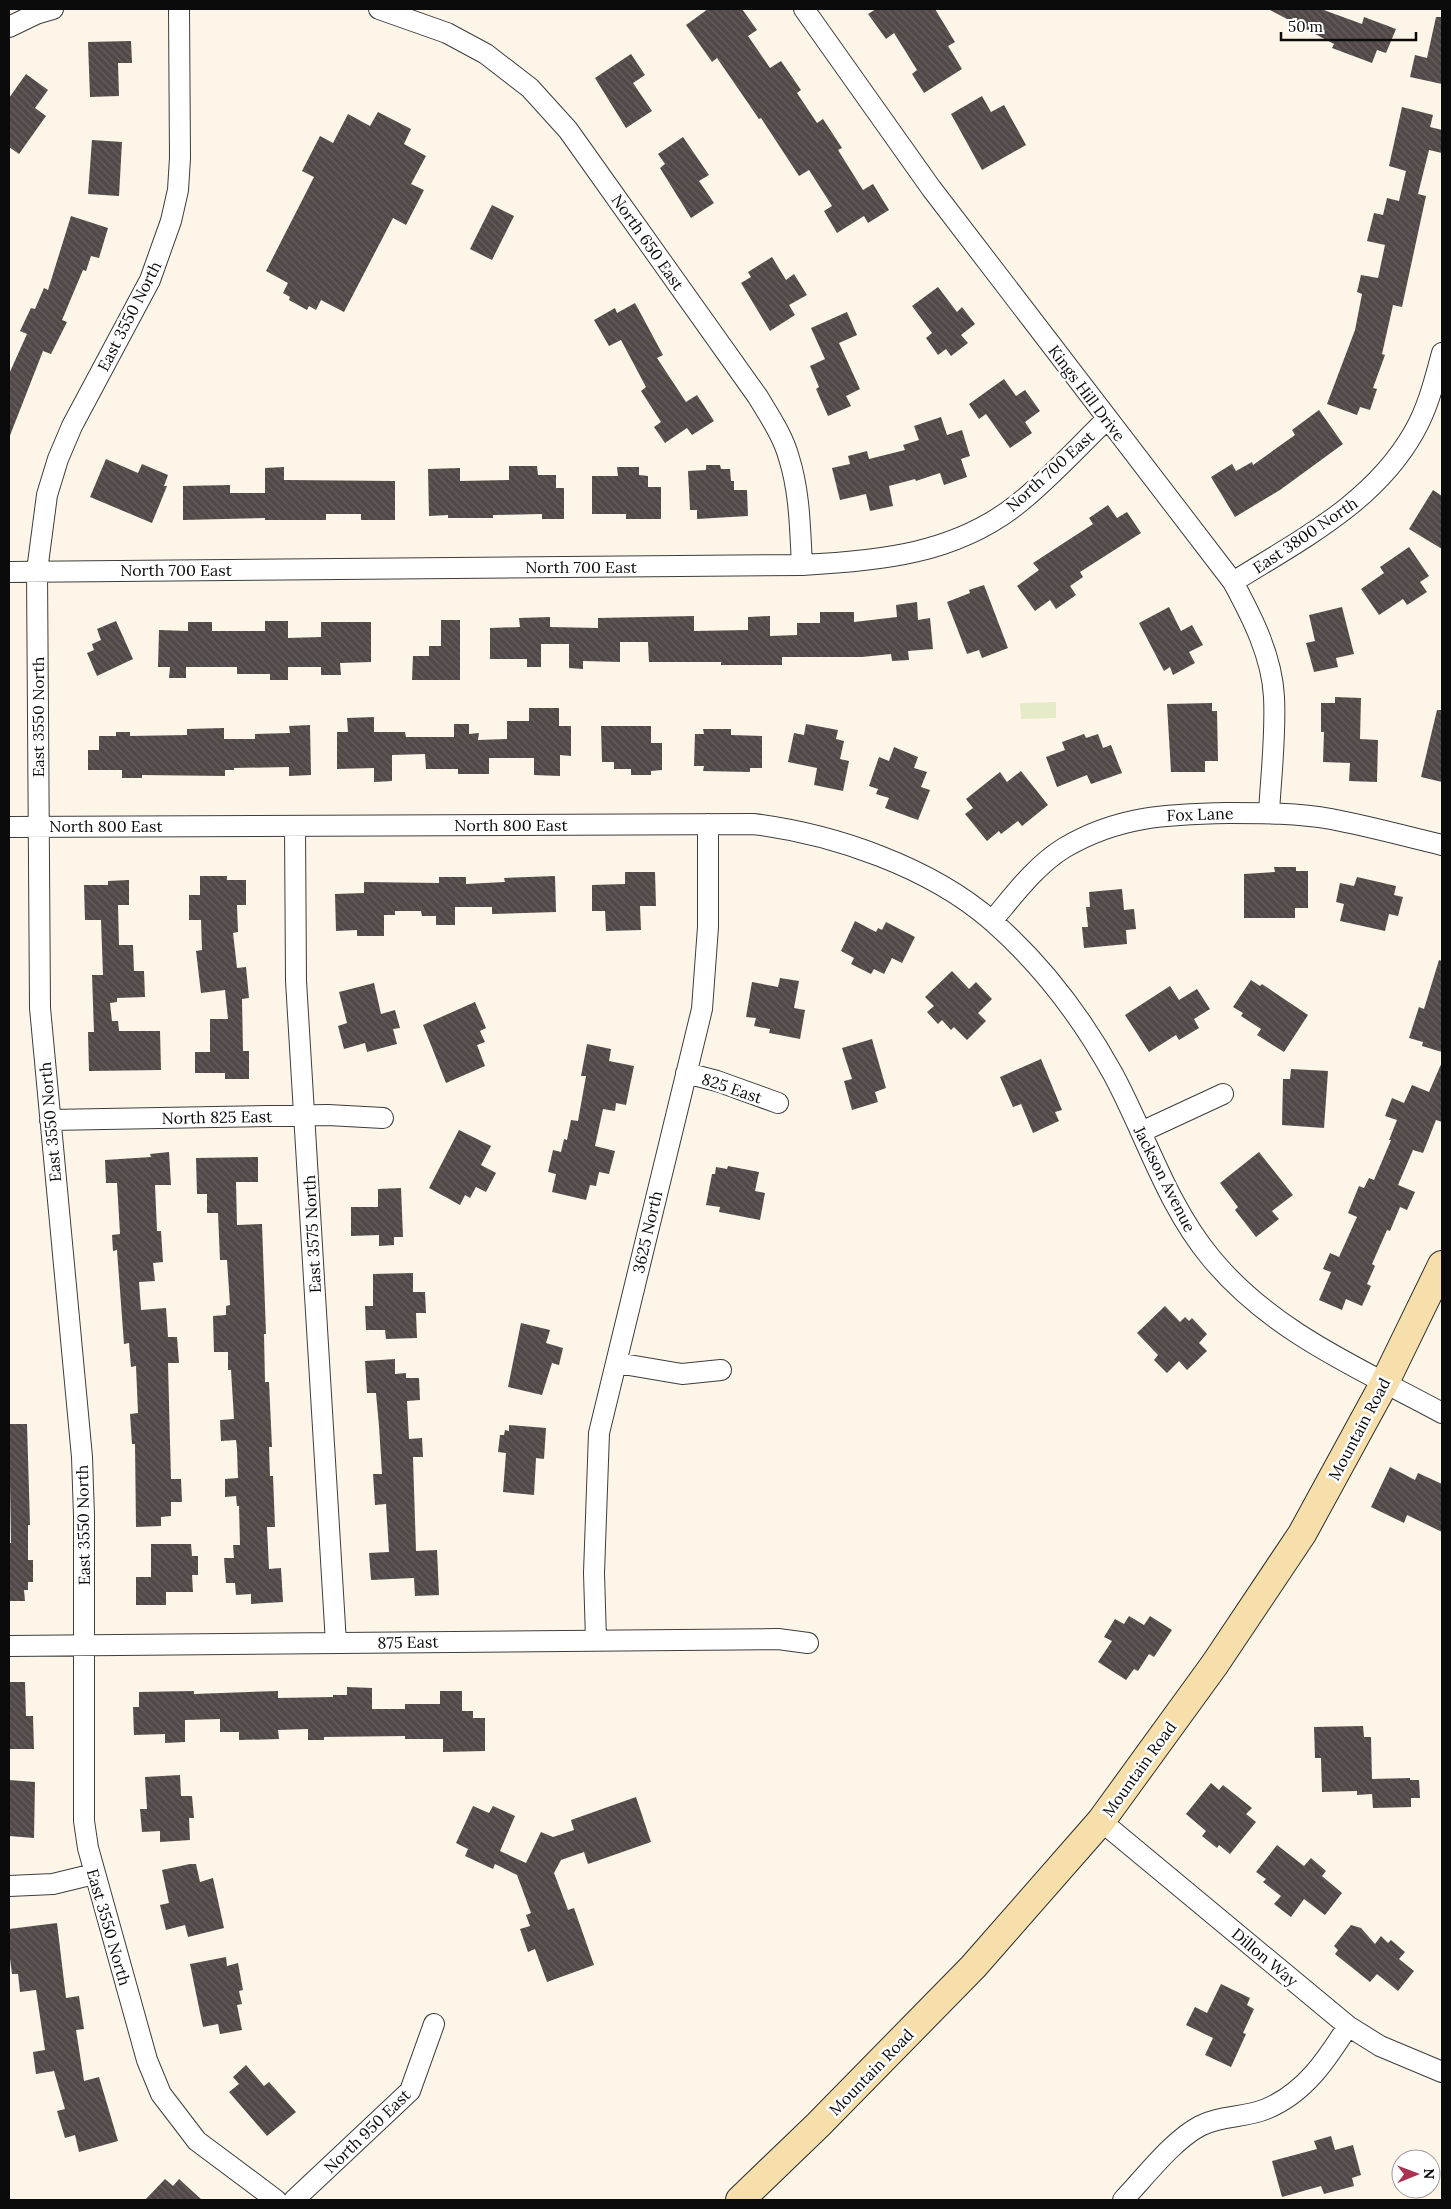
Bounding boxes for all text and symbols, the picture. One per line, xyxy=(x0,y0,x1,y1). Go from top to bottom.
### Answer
scale bar xyxy=(1281,10,1416,42)
text: 50 m xyxy=(1288,17,1323,36)
street label: North 650 East xyxy=(608,190,689,294)
street label: East 3550 North xyxy=(93,257,165,374)
street label: Kings Hill Drive xyxy=(1044,341,1130,445)
street label: North 700 East xyxy=(1002,426,1099,516)
street label: East 3800 North xyxy=(1249,492,1362,577)
street label: North 700 East xyxy=(525,557,638,577)
street label: North 700 East xyxy=(120,560,233,580)
street label: East 3550 North xyxy=(28,656,48,777)
street label: Fox Lane xyxy=(1166,803,1234,825)
street label: North 800 East xyxy=(454,815,568,835)
street label: North 800 East xyxy=(49,816,163,836)
street label: East 3550 North xyxy=(35,1061,65,1183)
street label: 825 East xyxy=(699,1068,765,1108)
street label: North 825 East xyxy=(161,1106,273,1128)
street label: Jackson Avenue xyxy=(1129,1122,1200,1236)
street label: East 3575 North xyxy=(299,1174,325,1294)
street label: 3625 North xyxy=(628,1188,666,1275)
street label: Mountain Road xyxy=(1324,1374,1395,1484)
street label: East 3550 North xyxy=(72,1464,94,1586)
street label: 875 East xyxy=(377,1631,440,1653)
street label: Mountain Road xyxy=(1098,1717,1181,1821)
street label: East 3550 North xyxy=(83,1866,135,1988)
street label: Dillon Way xyxy=(1228,1924,1303,1991)
street label: Mountain Road xyxy=(825,2024,918,2120)
street label: North 950 East xyxy=(320,2084,415,2177)
north arrow xyxy=(1391,2149,1441,2199)
text: N xyxy=(1420,2168,1438,2180)

